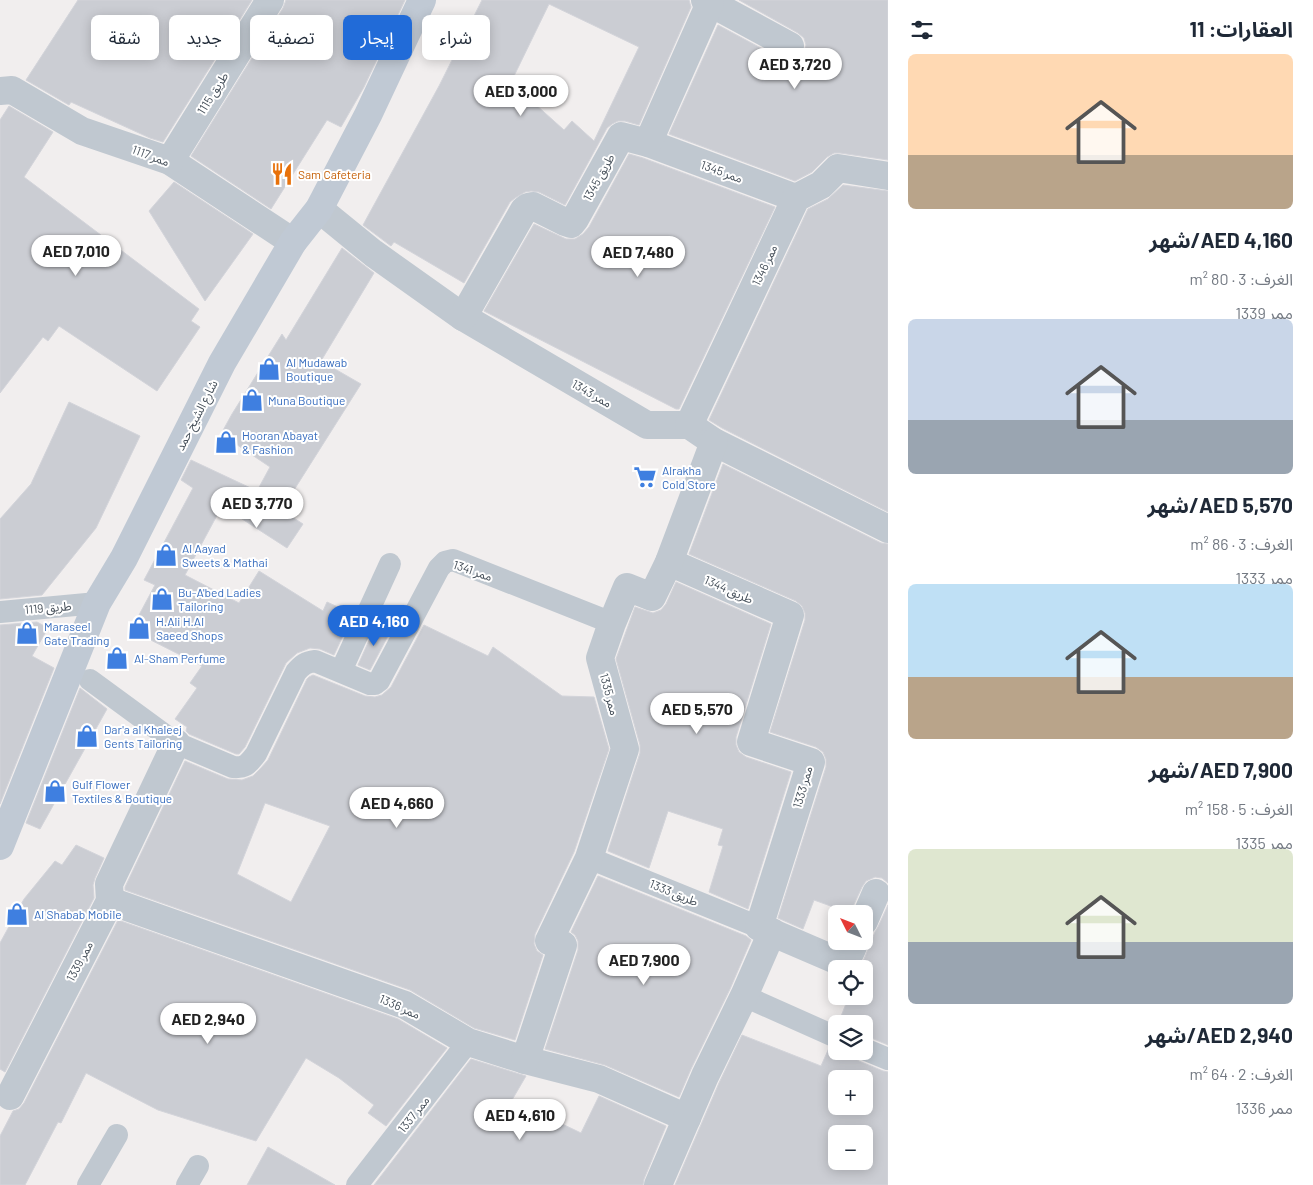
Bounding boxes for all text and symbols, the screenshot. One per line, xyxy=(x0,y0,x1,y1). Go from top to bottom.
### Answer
chip: شقة xyxy=(91,15,159,60)
chip: جديد xyxy=(169,15,240,60)
chip: تصفية xyxy=(250,15,333,60)
chip: إيجار xyxy=(343,15,412,60)
chip: شراء xyxy=(422,15,490,60)
icon: filters xyxy=(908,16,936,44)
text: العقارات: 11 xyxy=(1189,16,1293,41)
pin: AED 3,720 xyxy=(738,48,852,90)
text: AED 3,720 xyxy=(759,54,831,73)
street label: طريق 1115 xyxy=(194,69,232,118)
pin: AED 3,000 xyxy=(464,74,578,117)
text: AED 3,000 xyxy=(485,81,558,100)
icon: home xyxy=(1056,87,1146,177)
street label: ممر 1117 xyxy=(130,142,172,169)
street label: طريق 1345 xyxy=(579,151,618,204)
street label: ممر 1345 xyxy=(699,157,745,186)
restaurant icon: Sam Cafeteria xyxy=(269,161,295,187)
place label: Sam Cafeteria xyxy=(298,167,371,181)
text: AED 4,160/شهر xyxy=(1149,227,1293,252)
pin: AED 7,010 xyxy=(19,234,133,277)
pin: AED 7,480 xyxy=(581,236,695,278)
text: AED 7,010 xyxy=(42,241,110,260)
text: AED 7,480 xyxy=(602,242,674,261)
street label: ممر 1346 xyxy=(748,242,780,288)
text: الغرف: 3 · 80 m² xyxy=(1189,269,1293,288)
text: ممر 1339 xyxy=(1235,303,1293,322)
icon: home xyxy=(1056,352,1146,442)
place label: Al Mudawab Boutique xyxy=(286,355,347,383)
shop icon: Al Mudawab Boutique xyxy=(256,356,282,382)
street label: ممر 1343 xyxy=(569,376,614,411)
street label: شارع الشيخ حمد xyxy=(172,378,222,454)
shop icon: Muna Boutique xyxy=(239,387,265,413)
place label: Muna Boutique xyxy=(268,393,345,407)
place label: Hooran Abayat & Fashion xyxy=(242,428,318,456)
shop icon: Hooran Abayat & Fashion xyxy=(213,429,239,455)
place label: Alrakha Cold Store xyxy=(662,463,716,491)
supermarket icon: Alrakha Cold Store xyxy=(632,464,658,490)
pin: AED 3,770 xyxy=(200,486,314,529)
text: AED 5,570/شهر xyxy=(1148,492,1293,517)
text: AED 3,770 xyxy=(221,493,293,512)
text: الغرف: 3 · 86 m² xyxy=(1190,534,1293,553)
place label: Al Aayad Sweets & Mathai xyxy=(182,541,268,569)
shop icon: Al Aayad Sweets & Mathai xyxy=(153,542,179,568)
street label: ممر 1341 xyxy=(451,557,494,584)
text: ممر 1333 xyxy=(1235,568,1293,587)
street label: طريق 1344 xyxy=(702,572,756,608)
place label: Bu-A'bed Ladies Tailoring xyxy=(178,585,261,613)
shop icon: Bu-A'bed Ladies Tailoring xyxy=(149,586,175,612)
street label: طريق 1119 xyxy=(24,598,72,618)
pin: AED 4,160 xyxy=(317,604,431,647)
text: AED 4,160 xyxy=(339,611,409,630)
place label: H.Ali H.Al Saeed Shops xyxy=(156,614,223,642)
shop icon: H.Ali H.Al Saeed Shops xyxy=(126,615,152,641)
icon: home xyxy=(1056,617,1146,707)
place label: Maraseel Gate Trading xyxy=(44,619,110,647)
shop icon: Maraseel Gate Trading xyxy=(14,620,40,646)
shop icon: Al-Sham Perfume xyxy=(104,645,130,671)
place label: Al-Sham Perfume xyxy=(134,651,225,665)
street label: ممر 1335 xyxy=(597,671,622,717)
pin: AED 5,570 xyxy=(640,692,754,735)
text: AED 5,570 xyxy=(661,699,733,718)
place label: Dar'a al Khaleej Gents Tailoring xyxy=(104,722,182,750)
shop icon: Dar'a al Khaleej Gents Tailoring xyxy=(74,723,100,749)
text: AED 7,900/شهر xyxy=(1148,757,1293,782)
street label: ممر 1333 xyxy=(789,764,816,810)
place label: Gulf Flower Textiles & Boutique xyxy=(72,777,172,805)
shop icon: Gulf Flower Textiles & Boutique xyxy=(42,778,68,804)
pin: AED 4,660 xyxy=(340,786,454,829)
text: AED 4,660 xyxy=(360,793,434,812)
text: الغرف: 5 · 158 m² xyxy=(1185,799,1293,818)
text: ممر 1335 xyxy=(1236,833,1293,852)
street label: طريق 1333 xyxy=(647,876,700,910)
icon: home xyxy=(1056,882,1146,972)
shop icon: Al Shabab Mobile xyxy=(4,901,30,927)
north arrow xyxy=(828,905,872,950)
map controls xyxy=(828,905,873,1170)
place label: Al Shabab Mobile xyxy=(34,907,122,921)
street label: ممر 1339 xyxy=(63,939,96,984)
pin: AED 7,900 xyxy=(587,944,701,986)
text: AED 7,900 xyxy=(608,950,680,969)
button: locate xyxy=(828,960,873,1005)
street label: ممر 1336 xyxy=(377,991,423,1022)
pin: AED 2,940 xyxy=(151,1002,265,1045)
text: AED 2,940 xyxy=(171,1009,245,1028)
button: layers xyxy=(828,1015,873,1060)
text: AED 2,940/شهر xyxy=(1145,1022,1293,1047)
text: الغرف: 2 · 64 m² xyxy=(1189,1064,1293,1083)
button: + xyxy=(828,1070,873,1115)
street label: ممر 1337 xyxy=(394,1093,432,1136)
pin: AED 4,610 xyxy=(463,1098,577,1141)
text: ممر 1336 xyxy=(1235,1098,1293,1117)
text: AED 4,610 xyxy=(485,1105,555,1124)
button: − xyxy=(828,1125,873,1170)

